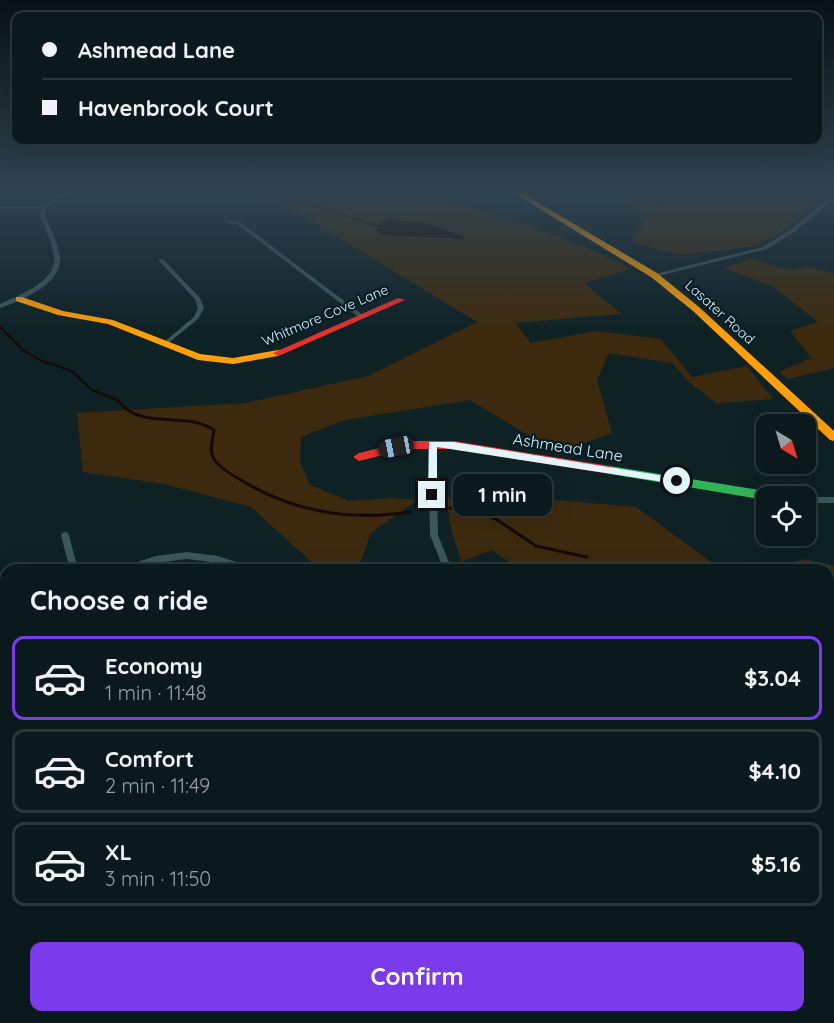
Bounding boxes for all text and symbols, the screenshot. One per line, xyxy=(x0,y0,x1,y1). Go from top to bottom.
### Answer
text: Ashmead Lane xyxy=(78,36,235,64)
text: Havenbrook Court xyxy=(78,94,274,122)
street label: Lasater Road xyxy=(681,276,759,348)
street label: Whitmore Cove Lane xyxy=(259,280,391,350)
north arrow xyxy=(756,414,816,474)
map controls xyxy=(756,414,816,546)
street label: Ashmead Lane xyxy=(512,428,624,466)
car xyxy=(377,435,415,459)
route start xyxy=(663,467,690,494)
callout: 1 min xyxy=(453,474,552,516)
route end xyxy=(418,481,445,508)
text: 1 min xyxy=(478,482,527,507)
button: locate xyxy=(756,486,816,546)
text: Choose a ride xyxy=(30,583,208,617)
icon: car xyxy=(33,651,87,705)
text: Economy xyxy=(105,652,203,680)
text: $3.04 xyxy=(744,664,801,692)
text: 1 min · 11:48 xyxy=(105,680,207,705)
icon: car xyxy=(33,744,87,798)
text: Comfort xyxy=(105,745,194,773)
text: $4.10 xyxy=(748,757,801,785)
text: 2 min · 11:49 xyxy=(105,773,210,798)
icon: car xyxy=(33,837,87,891)
text: XL xyxy=(105,838,132,866)
text: $5.16 xyxy=(751,850,801,878)
text: 3 min · 11:50 xyxy=(105,866,211,891)
button: Confirm xyxy=(30,942,804,1011)

